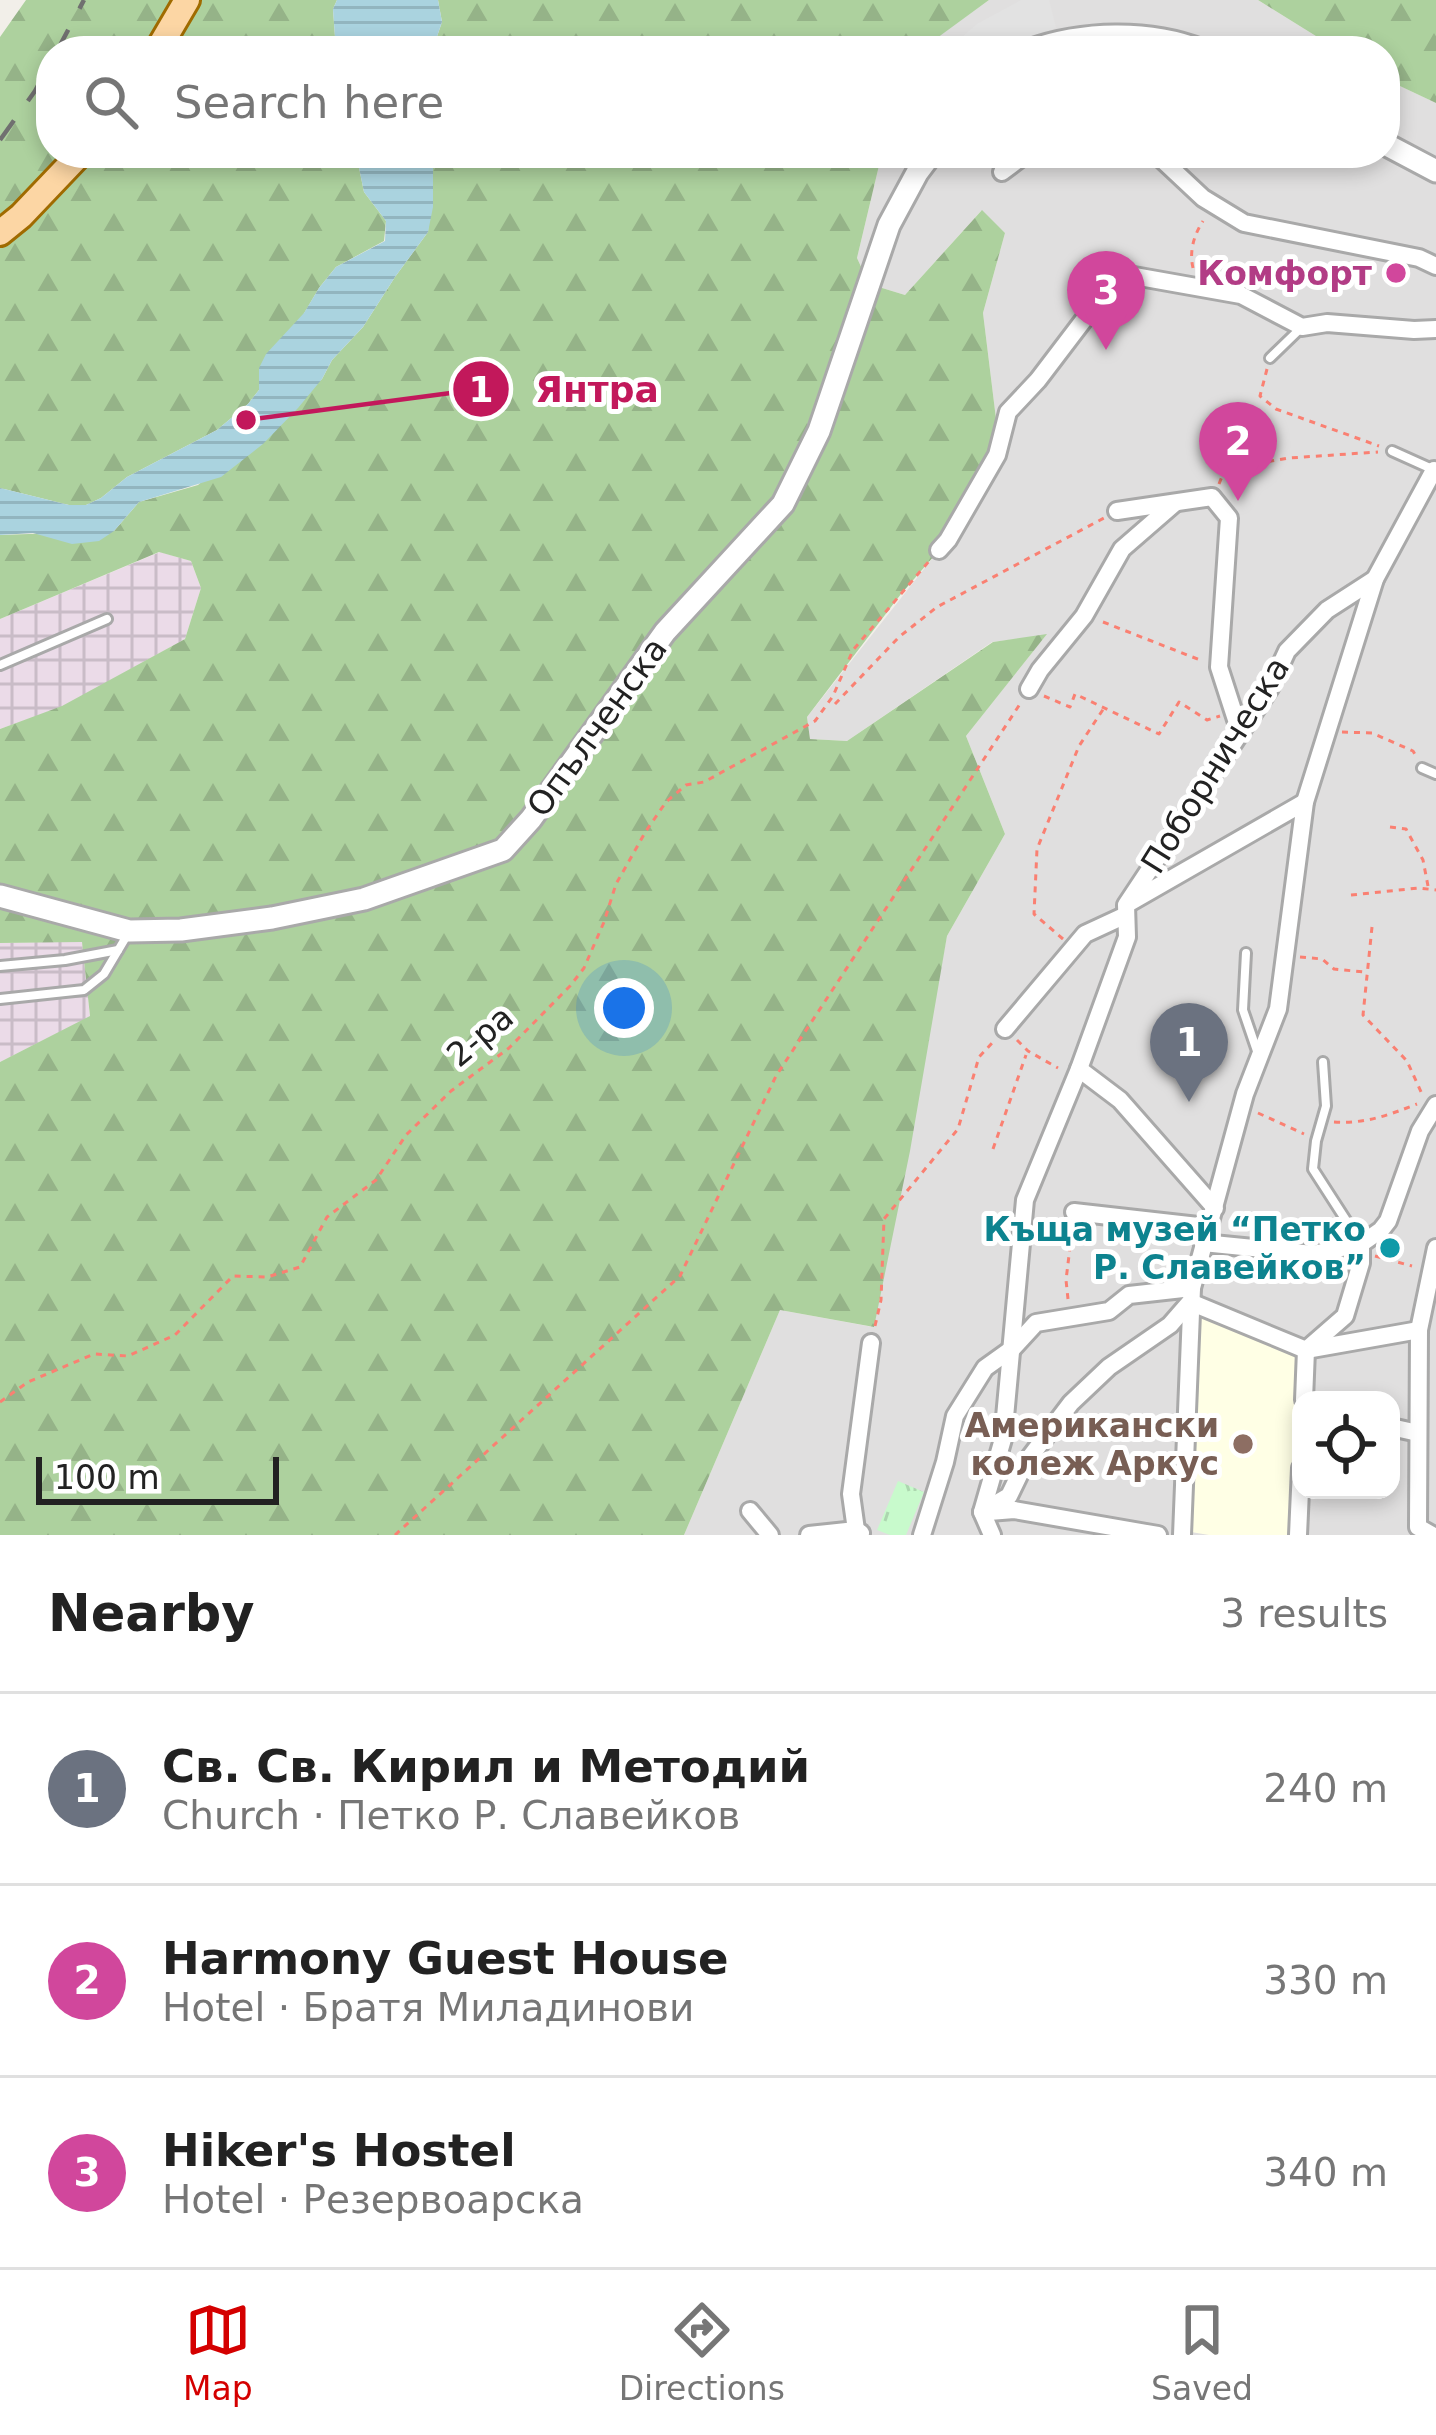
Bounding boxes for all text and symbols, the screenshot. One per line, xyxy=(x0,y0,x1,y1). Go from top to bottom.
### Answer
search box xyxy=(36,36,1400,168)
icon: search xyxy=(78,69,144,135)
text: Search here xyxy=(174,76,444,129)
pin: 3 xyxy=(1067,251,1145,350)
place label: Комфорт xyxy=(1197,254,1372,293)
marker: Комфорт xyxy=(1383,260,1409,286)
callout: Янтра xyxy=(451,353,683,425)
text: 1 xyxy=(468,369,494,410)
text: Янтра xyxy=(535,369,659,410)
pin: 2 xyxy=(1199,402,1277,501)
street label: Опълченска xyxy=(519,630,675,824)
street label: Поборническа xyxy=(1133,650,1297,880)
your location xyxy=(594,978,654,1038)
street label: 2-ра xyxy=(439,997,521,1075)
pin: 1 xyxy=(1150,1003,1228,1102)
place label: Къща музей “Петко Р. Славейков” xyxy=(983,1210,1366,1287)
marker: Къща музей “Петко Р. Славейков” xyxy=(1377,1235,1403,1261)
map controls xyxy=(1292,1391,1400,1499)
button: locate xyxy=(1292,1391,1400,1499)
place label: Американски колеж Аркус xyxy=(965,1406,1219,1483)
marker: Американски колеж Аркус xyxy=(1230,1431,1256,1457)
scale bar xyxy=(36,1451,279,1504)
text: 100 m xyxy=(54,1458,160,1497)
text: Nearby xyxy=(48,1584,255,1643)
text: 3 results xyxy=(1220,1591,1388,1636)
text: Св. Св. Кирил и Методий xyxy=(162,1740,810,1793)
text: 1 xyxy=(73,1766,101,1811)
text: 240 m xyxy=(1263,1766,1388,1811)
text: Church · Петко Р. Славейков xyxy=(162,1793,740,1838)
text: Harmony Guest House xyxy=(162,1932,728,1985)
text: 2 xyxy=(73,1958,101,2003)
text: 330 m xyxy=(1263,1958,1388,2003)
text: Hotel · Братя Миладинови xyxy=(162,1985,694,2030)
text: Hiker's Hostel xyxy=(162,2124,516,2177)
text: 3 xyxy=(73,2150,101,2195)
text: 340 m xyxy=(1263,2150,1388,2195)
text: Hotel · Резервоарска xyxy=(162,2177,584,2222)
tab: Map xyxy=(183,2297,253,2408)
tab: Directions xyxy=(619,2297,785,2408)
tab: Saved xyxy=(1151,2297,1253,2408)

